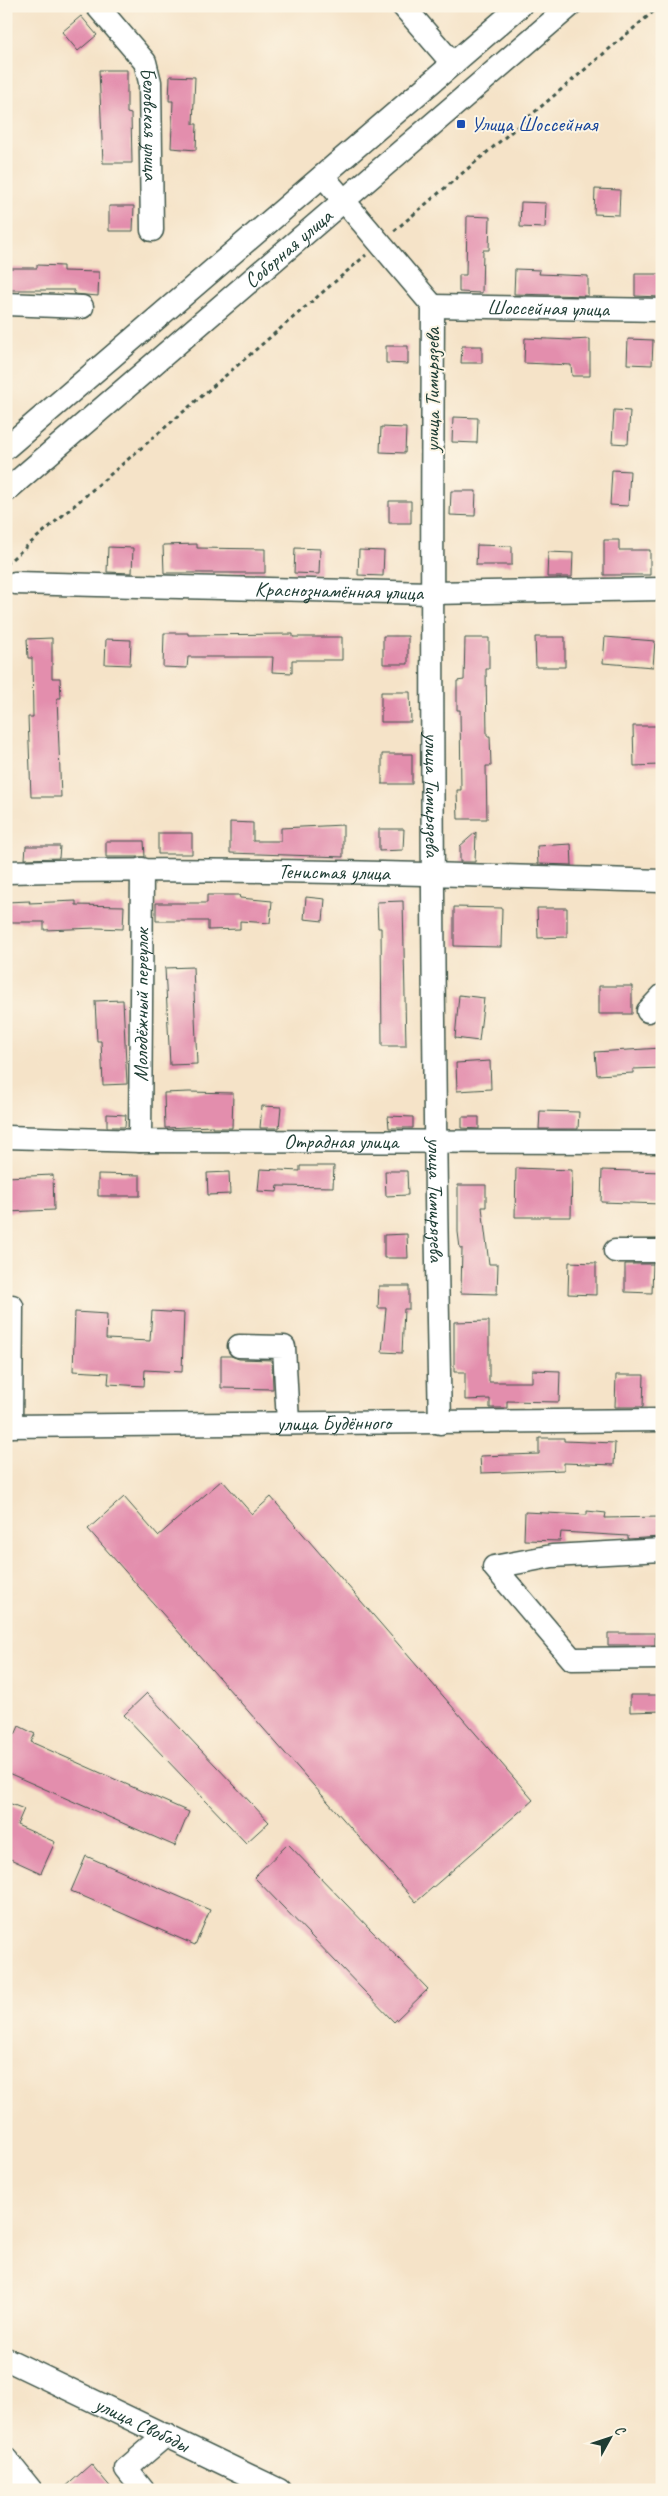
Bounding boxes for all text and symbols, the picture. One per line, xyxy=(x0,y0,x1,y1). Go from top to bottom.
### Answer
street label: Беловская улица xyxy=(134,64,164,182)
place label: Улица Шоссейная xyxy=(471,111,599,137)
marker: Улица Шоссейная xyxy=(455,118,467,130)
street label: Соборная улица xyxy=(239,202,339,294)
street label: Шоссейная улица xyxy=(487,294,611,322)
street label: улица Тимирязева xyxy=(419,326,445,454)
street label: Краснознамённая улица xyxy=(254,576,425,606)
street label: улица Тимирязева xyxy=(419,730,446,859)
street label: Тенистая улица xyxy=(278,858,392,886)
street label: Молодёжный переулок xyxy=(127,926,155,1082)
street label: Отрадная улица xyxy=(284,1128,401,1154)
street label: улица Тимирязева xyxy=(422,1135,450,1264)
street label: улица Будённого xyxy=(275,1409,394,1437)
street label: улица Свободы xyxy=(89,2390,195,2459)
north arrow xyxy=(586,2414,636,2464)
text: С xyxy=(611,2422,630,2440)

